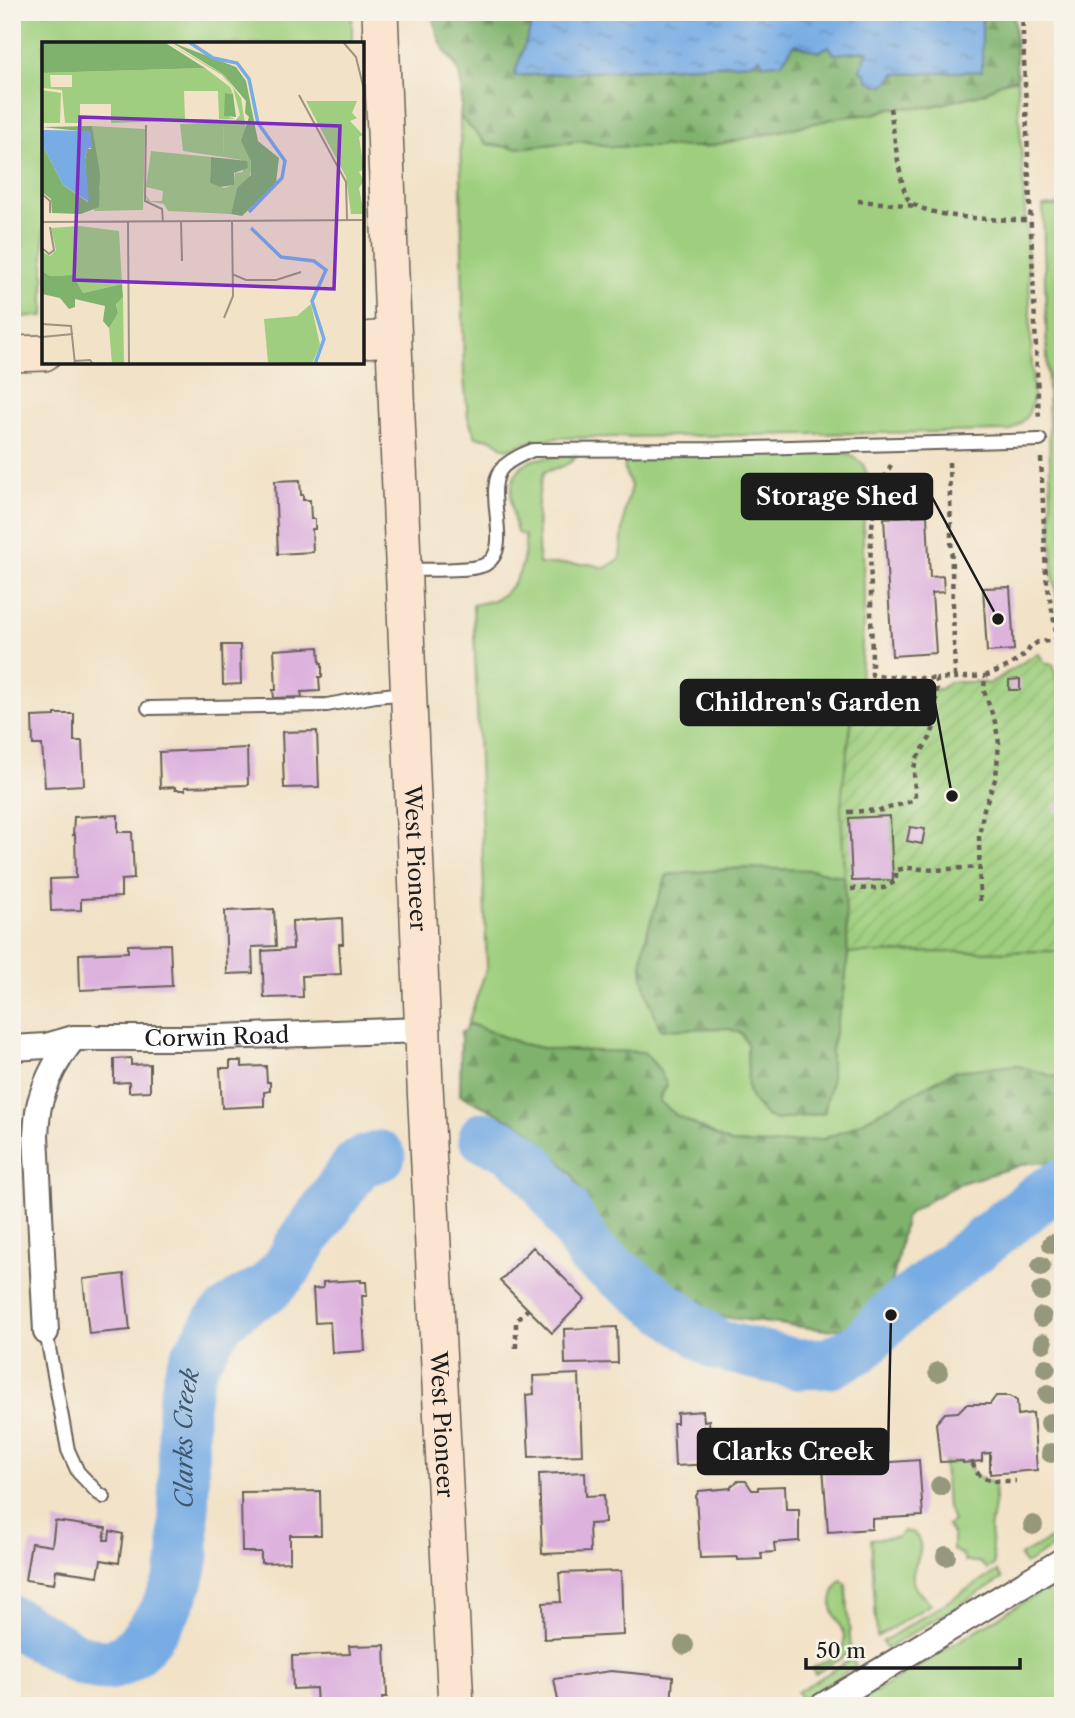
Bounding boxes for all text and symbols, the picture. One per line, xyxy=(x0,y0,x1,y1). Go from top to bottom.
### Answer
inset map xyxy=(42,42,364,364)
callout: Storage Shed xyxy=(742,474,932,519)
text: Storage Shed xyxy=(756,482,918,511)
callout: Children's Garden xyxy=(681,680,935,725)
text: Children's Garden xyxy=(695,688,921,717)
street label: West Pioneer xyxy=(398,783,433,932)
street label: Corwin Road xyxy=(144,1021,290,1052)
street label: West Pioneer xyxy=(424,1350,460,1499)
water label: Clarks Creek xyxy=(168,1365,205,1508)
callout: Clarks Creek xyxy=(698,1429,888,1474)
text: Clarks Creek xyxy=(712,1437,875,1466)
scale bar xyxy=(806,1627,1019,1671)
text: 50 m xyxy=(816,1638,866,1663)

